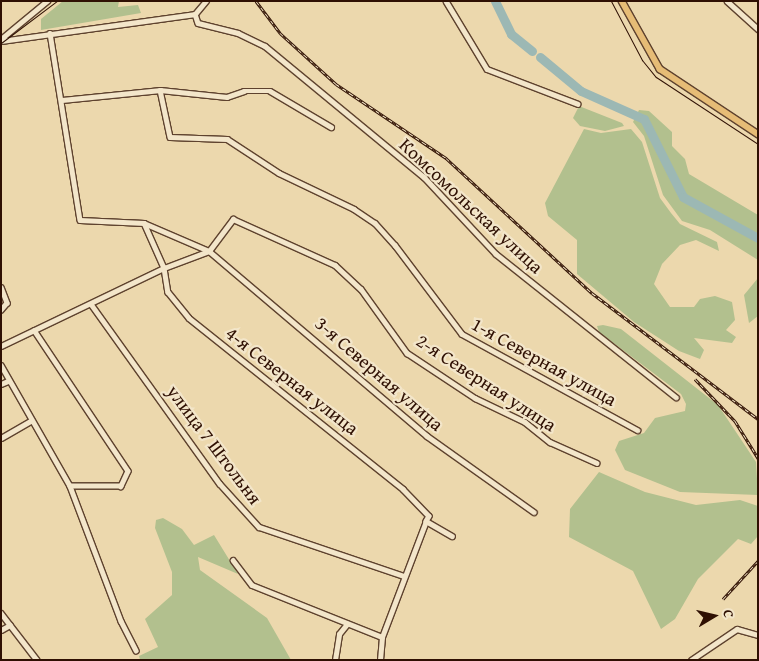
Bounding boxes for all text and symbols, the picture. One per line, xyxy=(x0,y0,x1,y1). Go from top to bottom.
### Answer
street label: Комсомольская улица xyxy=(394,133,548,279)
street label: 3-я Северная улица xyxy=(310,312,448,436)
street label: 1-я Северная улица xyxy=(467,313,621,411)
street label: 4-я Северная улица xyxy=(221,322,363,440)
street label: 2-я Северная улица xyxy=(412,329,560,437)
street label: улица 7 Штольня xyxy=(162,381,266,509)
north arrow xyxy=(689,591,739,641)
text: С xyxy=(718,608,739,619)

